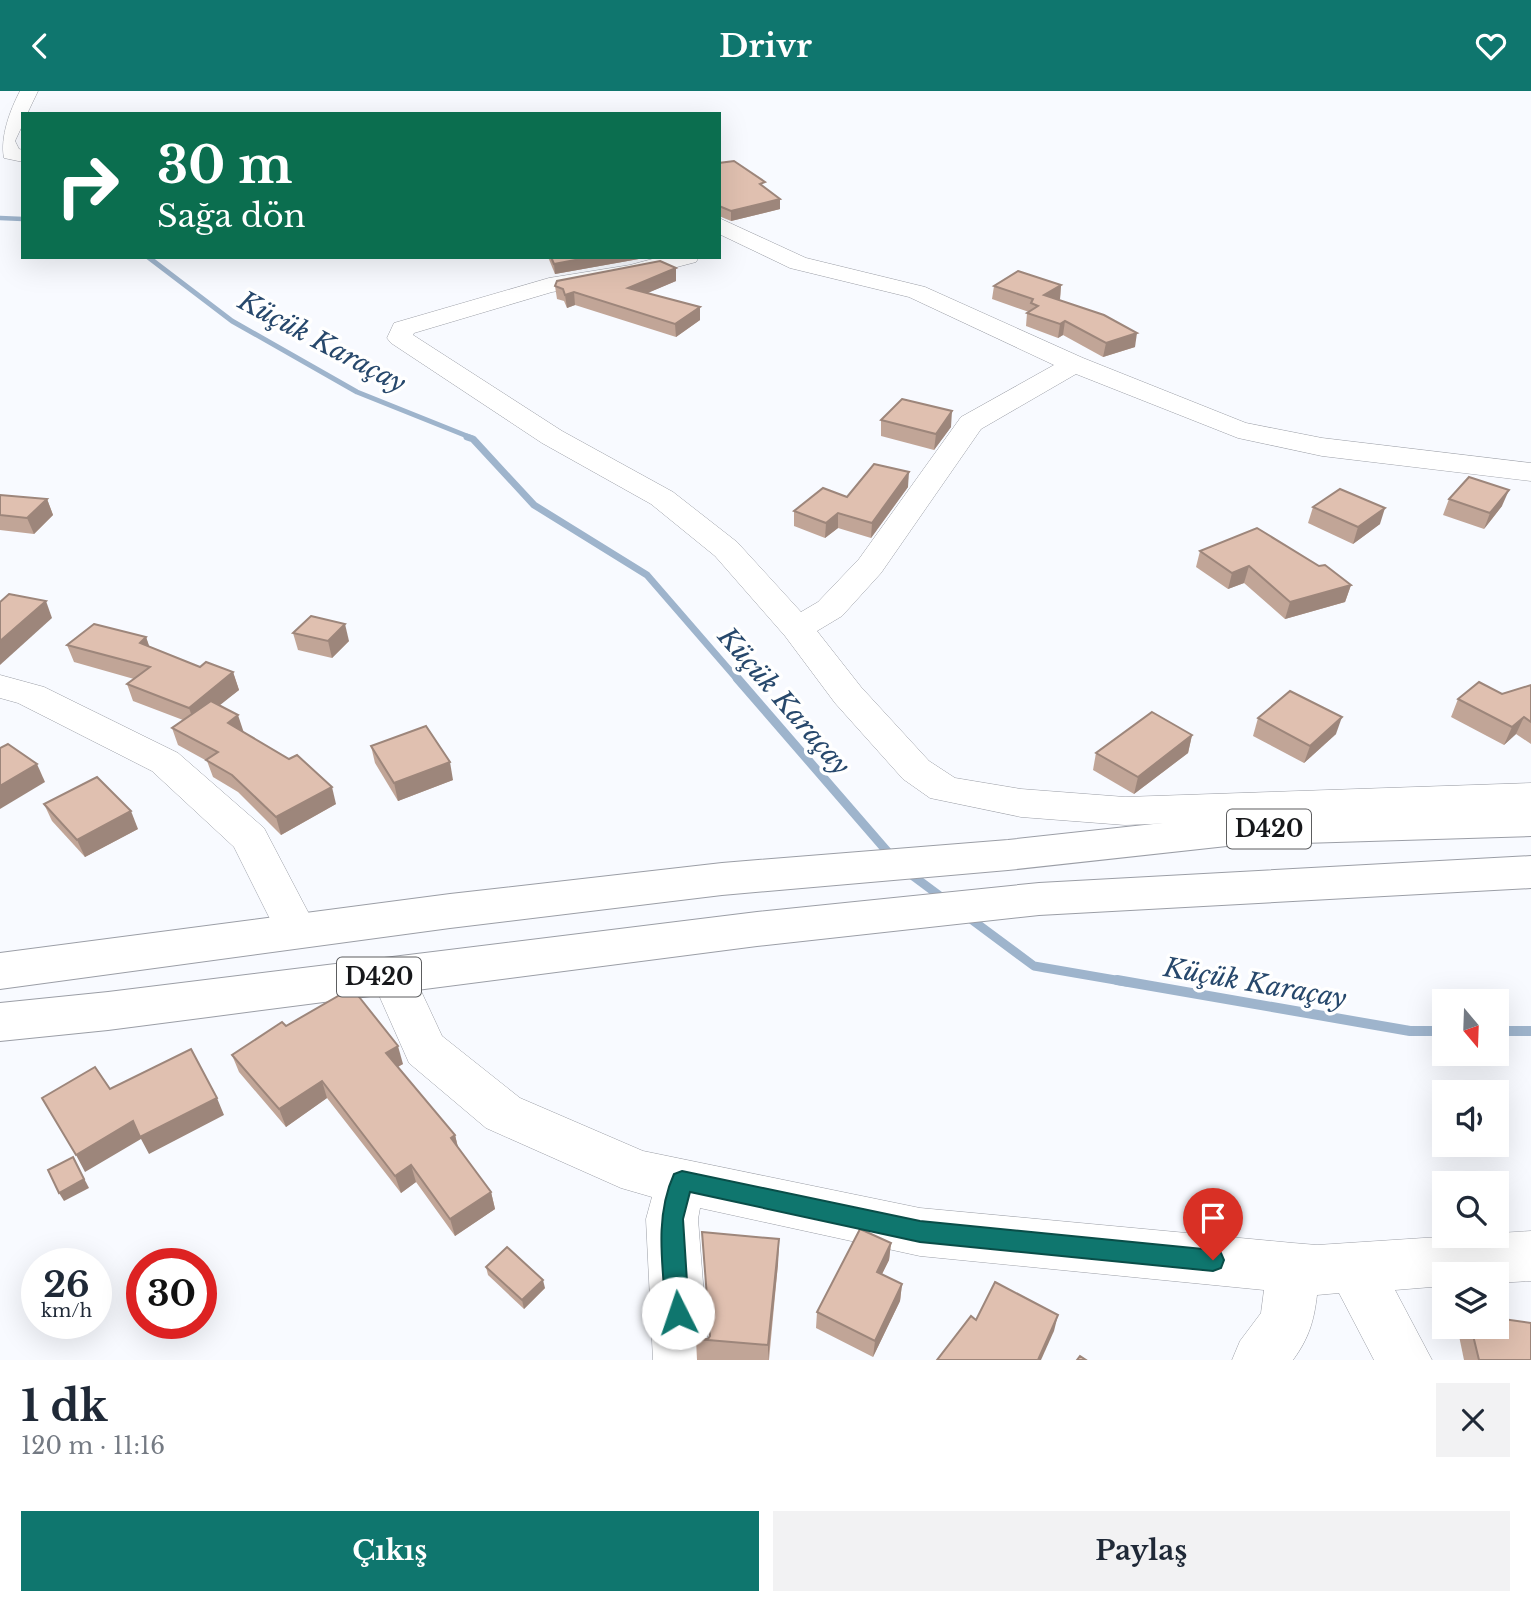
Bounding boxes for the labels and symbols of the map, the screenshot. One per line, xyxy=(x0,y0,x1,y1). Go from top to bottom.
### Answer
water label: Küçük Karaçay xyxy=(232,284,412,400)
water label: Küçük Karaçay xyxy=(711,620,857,782)
road number: D420 xyxy=(1227,809,1311,849)
water label: Küçük Karaçay xyxy=(1160,951,1349,1015)
road number: D420 xyxy=(337,957,421,997)
north arrow xyxy=(1432,989,1508,1066)
pin xyxy=(1183,1188,1243,1260)
speed limit sign: 30 xyxy=(126,1248,217,1339)
position arrow xyxy=(641,1276,715,1350)

